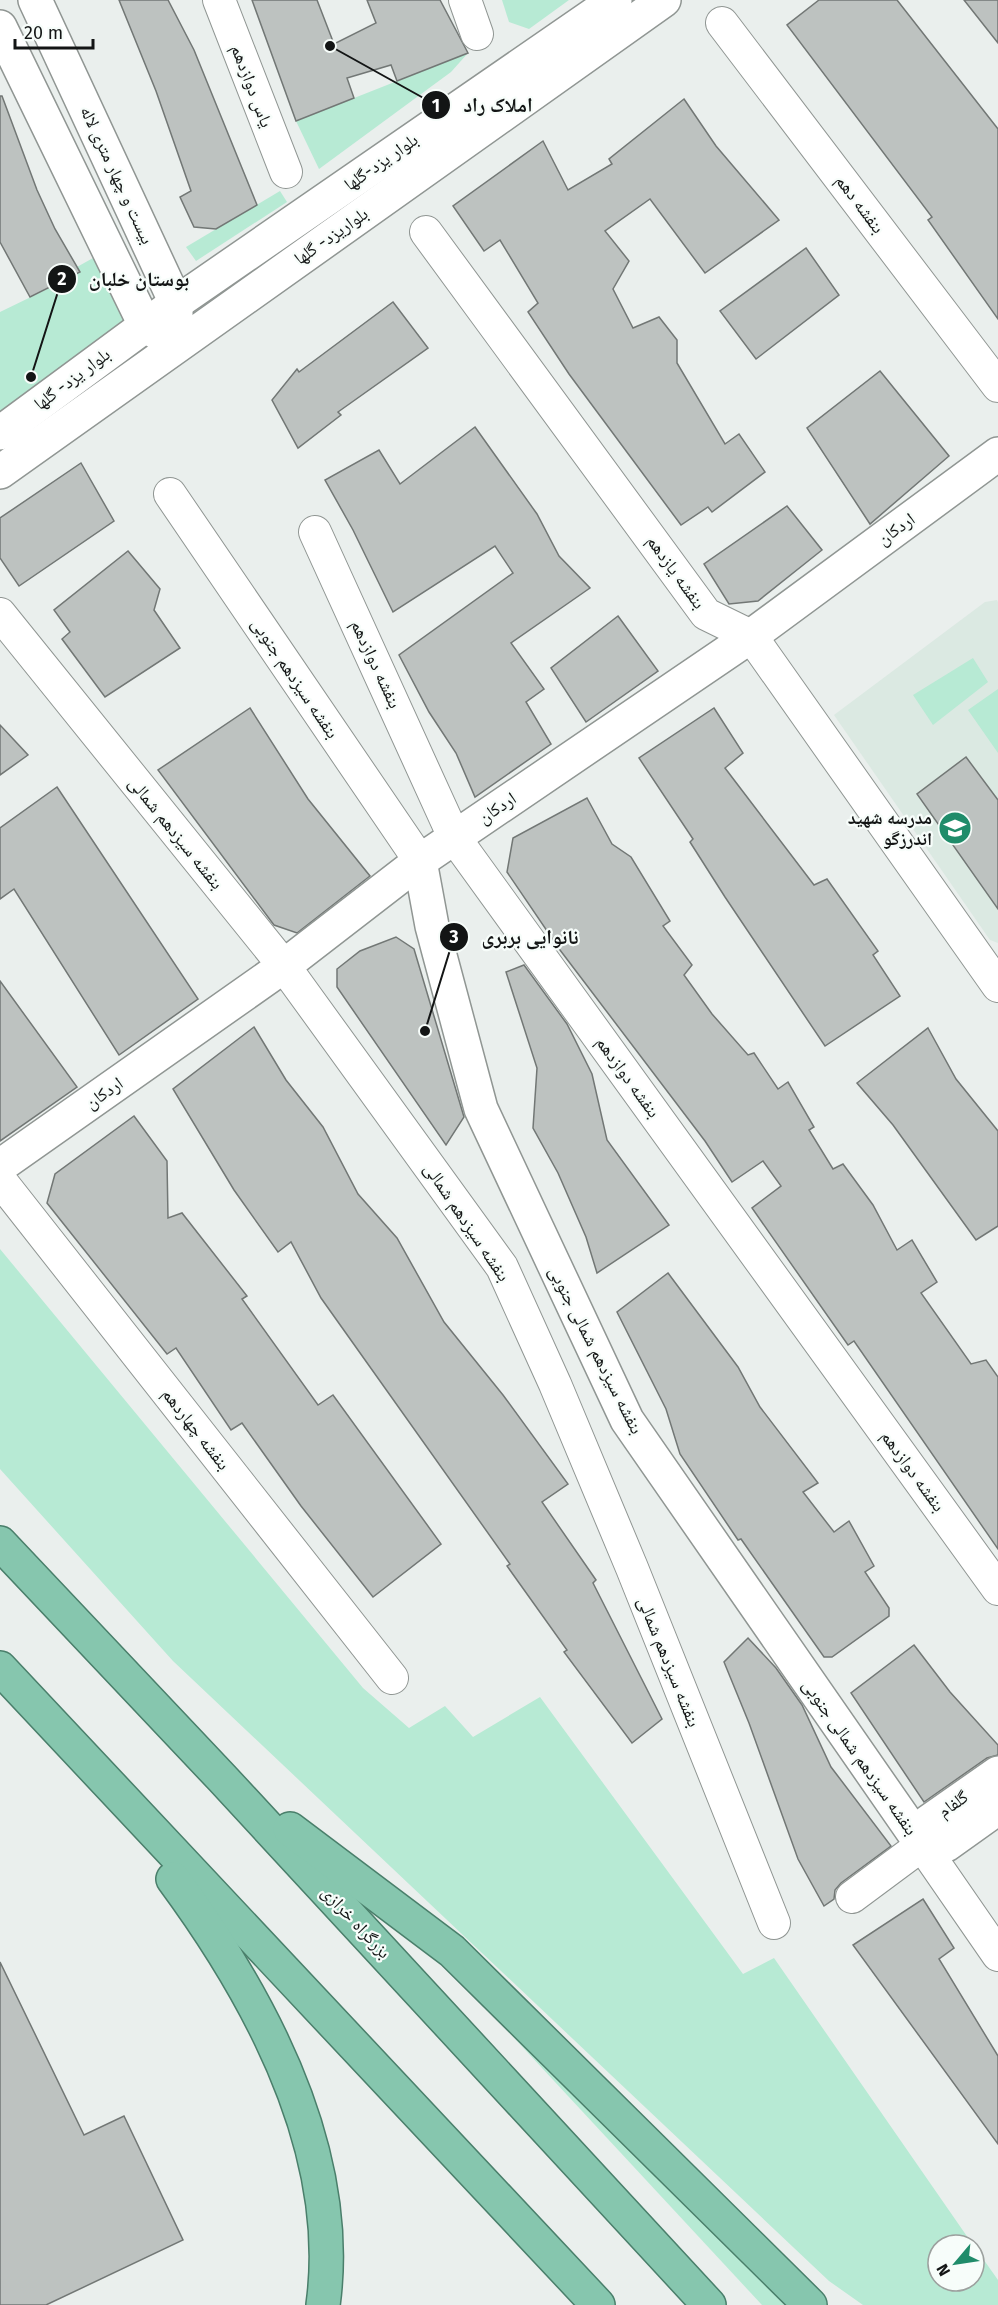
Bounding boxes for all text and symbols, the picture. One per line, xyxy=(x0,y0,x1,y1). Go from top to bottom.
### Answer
scale bar xyxy=(15,12,93,50)
text: 20 m xyxy=(24,22,63,44)
street label: یاس دوازدهم xyxy=(225,41,278,131)
callout: املاک راد xyxy=(421,86,544,124)
text: املاک راد xyxy=(463,93,533,117)
text: 1 xyxy=(432,95,440,117)
street label: بیست و چهار متری لاله xyxy=(75,102,159,248)
street label: بلوار یزد-گلها xyxy=(340,129,422,195)
street label: بنفشه دهم xyxy=(830,170,889,238)
street label: بلواریزد- گلها xyxy=(290,203,372,269)
callout: بوستان خلبان xyxy=(47,260,201,298)
text: بوستان خلبان xyxy=(89,267,189,291)
text: 2 xyxy=(57,268,67,290)
street label: بلوار یزد- گلها xyxy=(29,343,115,415)
street label: اردکان xyxy=(873,508,919,550)
street label: بنفشه یازدهم xyxy=(641,531,710,614)
street label: بنفشه سیزدهم جنوبی xyxy=(246,613,344,743)
street label: بنفشه دوازدهم xyxy=(345,616,406,712)
street label: بنفشه سیزدهم شمالی xyxy=(123,772,228,894)
street label: اردکان xyxy=(474,787,520,829)
place label: مدرسه شهید اندرزگو xyxy=(848,807,932,850)
school or university icon: مدرسه شهید اندرزگو xyxy=(937,810,973,846)
callout: نانوایی بربری xyxy=(439,918,591,956)
text: نانوایی بربری xyxy=(481,925,579,950)
text: 3 xyxy=(448,926,459,948)
street label: بنفشه دوازدهم xyxy=(590,1032,665,1123)
street label: اردکان xyxy=(81,1072,127,1114)
street label: بنفشه سیزدهم شمالی xyxy=(418,1158,515,1286)
street label: بنفشه سیزدهم شمالی جنوبی xyxy=(543,1262,648,1438)
street label: بنفشه چهاردهم xyxy=(156,1384,235,1475)
street label: بنفشه دوازدهم xyxy=(875,1426,950,1517)
street label: بنفشه سیزدهم شمالی xyxy=(632,1594,705,1731)
street label: بنفشه سیزدهم شمالی جنوبی xyxy=(797,1675,922,1840)
street label: گلفام xyxy=(934,1785,974,1823)
street label: بزرگراه خرازی xyxy=(317,1881,395,1963)
north arrow xyxy=(926,2233,986,2293)
text: N xyxy=(932,2261,954,2279)

